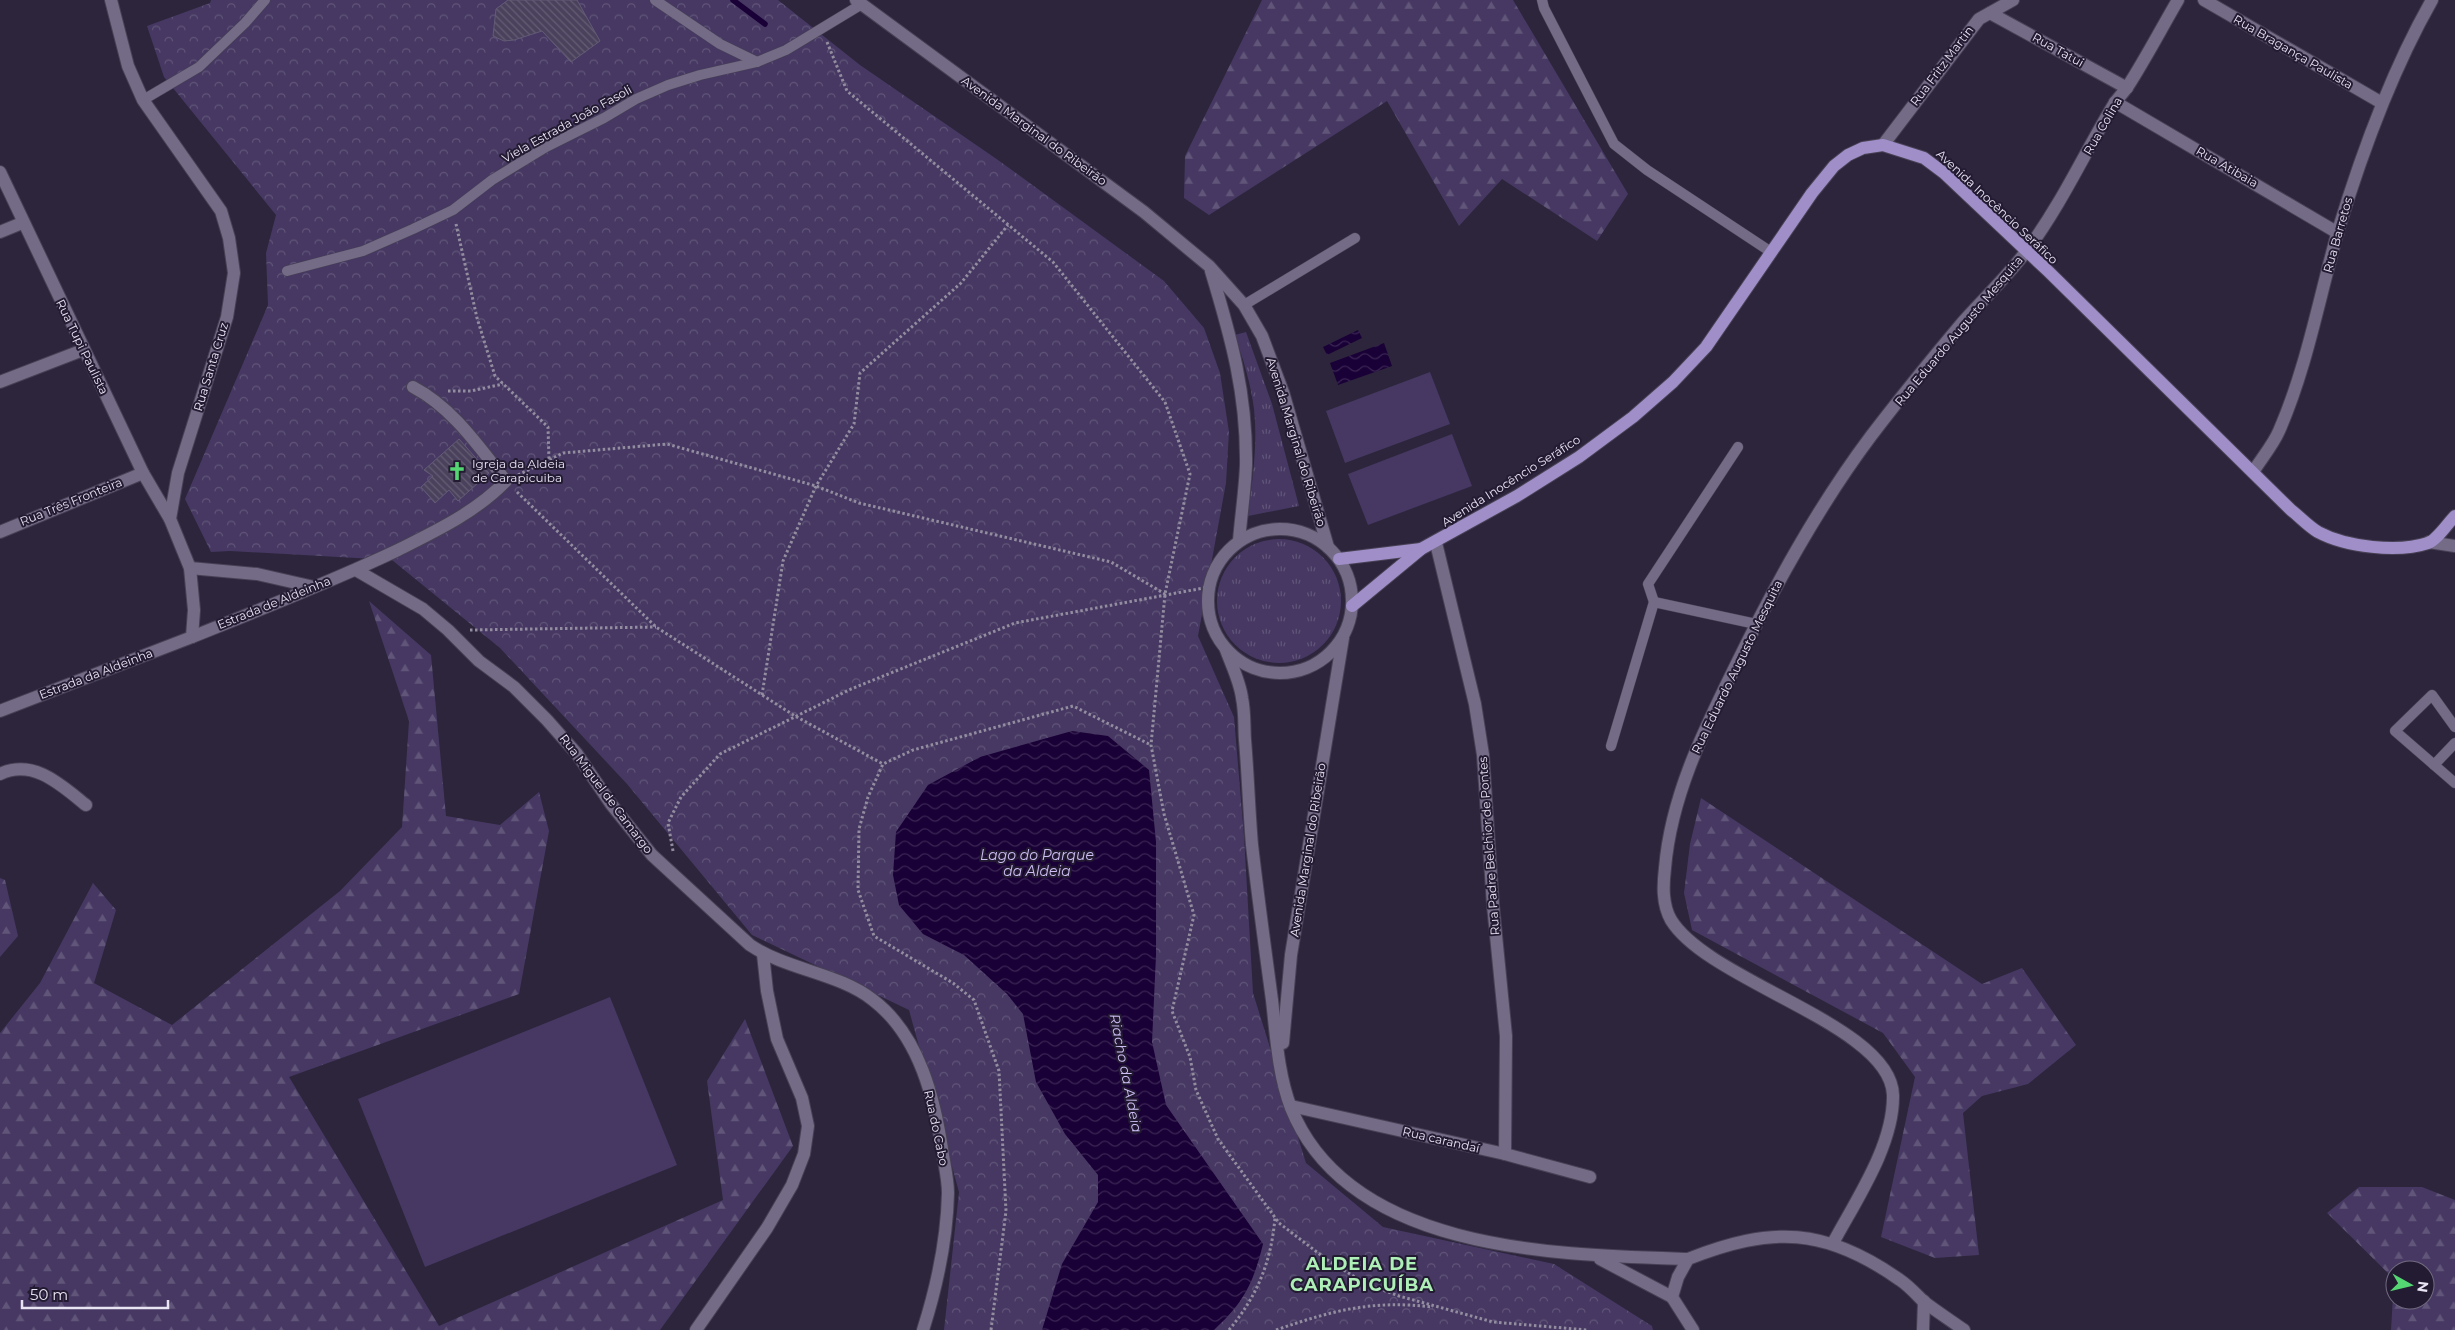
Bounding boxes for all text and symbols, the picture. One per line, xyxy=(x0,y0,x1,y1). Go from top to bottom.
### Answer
street label: Rua Bragança Paulista xyxy=(2231,11,2356,92)
street label: Rua Fritz Martin xyxy=(1907,23,1977,109)
street label: Rua Tatui xyxy=(2030,29,2087,70)
street label: Avenida Marginal do Ribeirão xyxy=(959,73,1110,188)
street label: Viela Estrada João Fasoli xyxy=(499,82,634,166)
street label: Rua Colina xyxy=(2080,94,2125,157)
street label: Rua Atibaia xyxy=(2194,143,2261,190)
street label: Avenida Inocêncio Seráfico xyxy=(1933,146,2061,267)
street label: Rua Barretos xyxy=(2320,195,2355,274)
street label: Rua Eduardo Augusto Mesquita xyxy=(1891,253,2026,409)
street label: Rua Tupi Paulista xyxy=(53,297,112,397)
street label: Rua Santa Cruz xyxy=(190,321,231,413)
street label: Avenida Marginal do Ribeirão xyxy=(1264,355,1329,528)
street label: Avenida Inocêncio Seráfico xyxy=(1439,432,1583,530)
place label: Igreja da Aldeia de Carapicuiba xyxy=(472,456,565,485)
church icon: Igreja da Aldeia de Carapicuiba xyxy=(446,460,468,482)
street label: Rua Três Fronteira xyxy=(18,474,124,529)
street label: Estrada de Aldeinha xyxy=(215,573,333,632)
street label: Rua Eduardo Augusto Mesquita xyxy=(1688,578,1785,756)
street label: Estrada da Aldeinha xyxy=(37,645,155,702)
street label: Rua Miguel de Camargo xyxy=(557,731,656,856)
street label: Rua Padre Belchior de Pontes xyxy=(1475,756,1502,936)
street label: Avenida Marginal do Ribeirão xyxy=(1286,762,1329,938)
water label: Lago do Parque da Aldeia xyxy=(980,846,1094,880)
water label: Riacho da Aldeia xyxy=(1106,1012,1146,1134)
street label: Rua do Cabo xyxy=(921,1089,952,1167)
street label: Rua carandaí xyxy=(1401,1123,1482,1156)
district label: ALDEIA DE CARAPICUÍBA xyxy=(1290,1253,1434,1296)
north arrow xyxy=(2385,1260,2435,1310)
scale bar xyxy=(22,1278,169,1310)
text: N xyxy=(2413,1280,2433,1294)
text: 50 m xyxy=(30,1285,68,1304)

